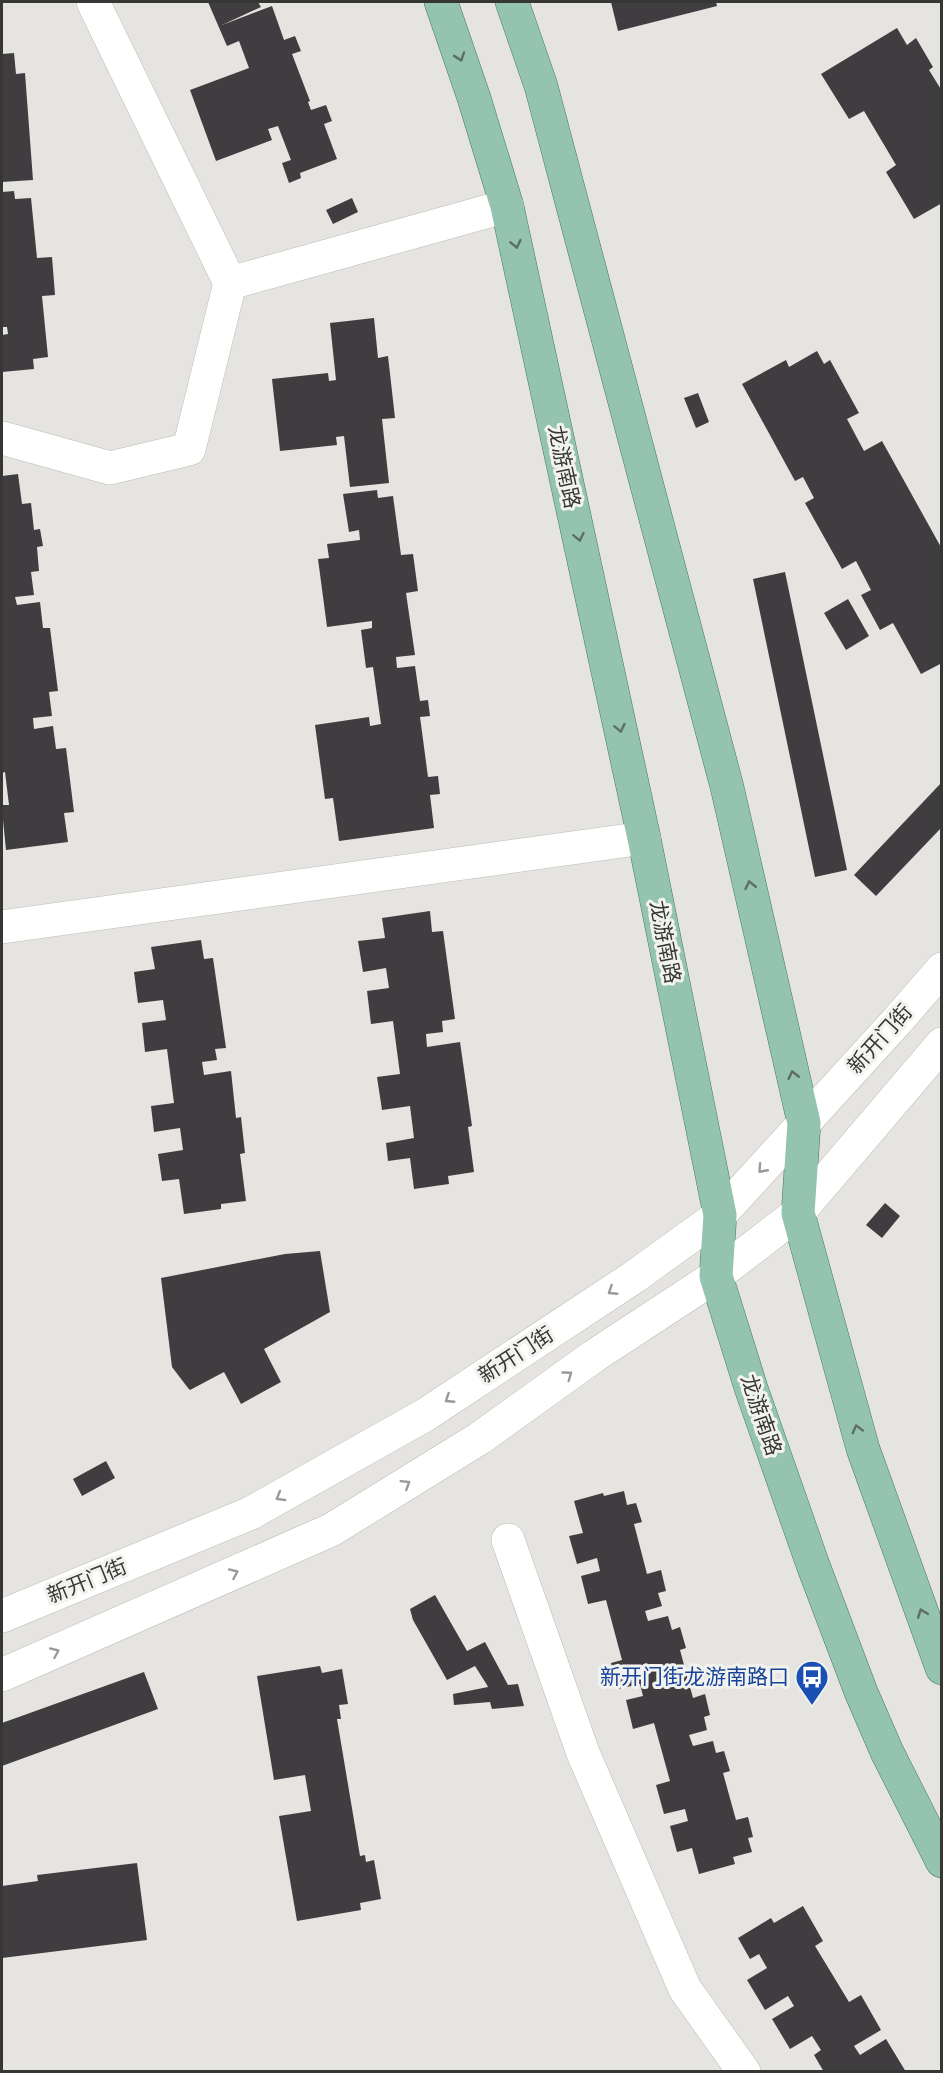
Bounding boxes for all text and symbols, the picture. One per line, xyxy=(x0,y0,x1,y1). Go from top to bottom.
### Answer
one-way arrow xyxy=(453,51,466,62)
one-way arrow xyxy=(508,238,521,248)
street label: 龙游南路 xyxy=(543,423,584,511)
one-way arrow xyxy=(572,532,585,542)
one-way arrow xyxy=(613,722,626,732)
one-way arrow xyxy=(744,881,757,891)
street label: 龙游南路 xyxy=(644,898,685,986)
street label: 新开门街 xyxy=(843,1000,918,1079)
one-way arrow xyxy=(787,1071,800,1081)
one-way arrow xyxy=(758,1162,769,1172)
one-way arrow xyxy=(607,1284,618,1295)
street label: 新开门街 xyxy=(474,1322,558,1389)
one-way arrow xyxy=(561,1371,572,1382)
street label: 龙游南路 xyxy=(735,1371,786,1459)
one-way arrow xyxy=(445,1392,456,1403)
one-way arrow xyxy=(852,1424,864,1435)
one-way arrow xyxy=(400,1479,410,1491)
one-way arrow xyxy=(276,1490,286,1501)
street label: 新开门街 xyxy=(44,1554,131,1609)
one-way arrow xyxy=(227,1569,238,1581)
one-way arrow xyxy=(916,1608,929,1619)
one-way arrow xyxy=(49,1647,60,1659)
bus stop icon: 新开门街龙游南路口 xyxy=(794,1659,830,1706)
place label: 新开门街龙游南路口 xyxy=(600,1665,789,1690)

